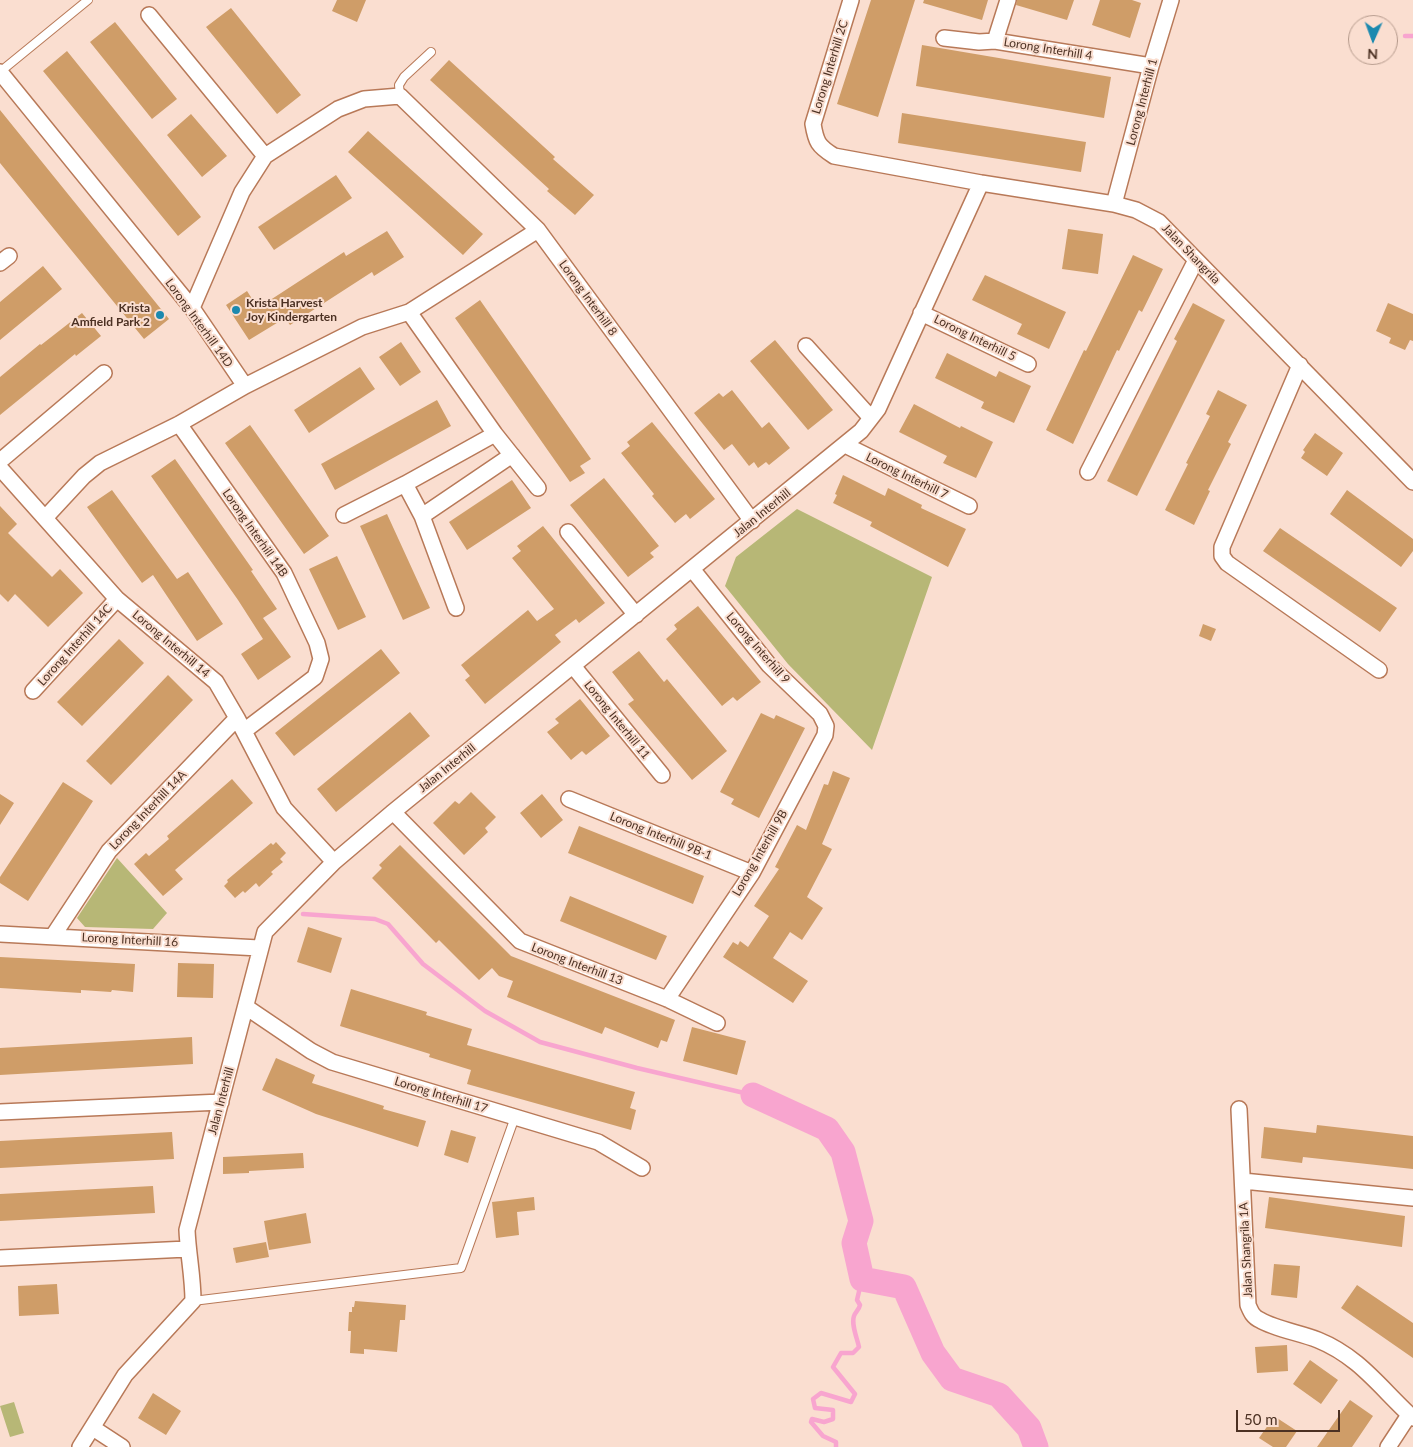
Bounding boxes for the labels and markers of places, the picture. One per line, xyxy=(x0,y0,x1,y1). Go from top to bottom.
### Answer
place label: Krista Harvest Joy Kindergarten xyxy=(246,296,337,324)
place label: Krista Amfield Park 2 xyxy=(71,301,150,329)
marker: Krista Harvest Joy Kindergarten xyxy=(230,304,242,316)
marker: Krista Amfield Park 2 xyxy=(154,309,166,321)

